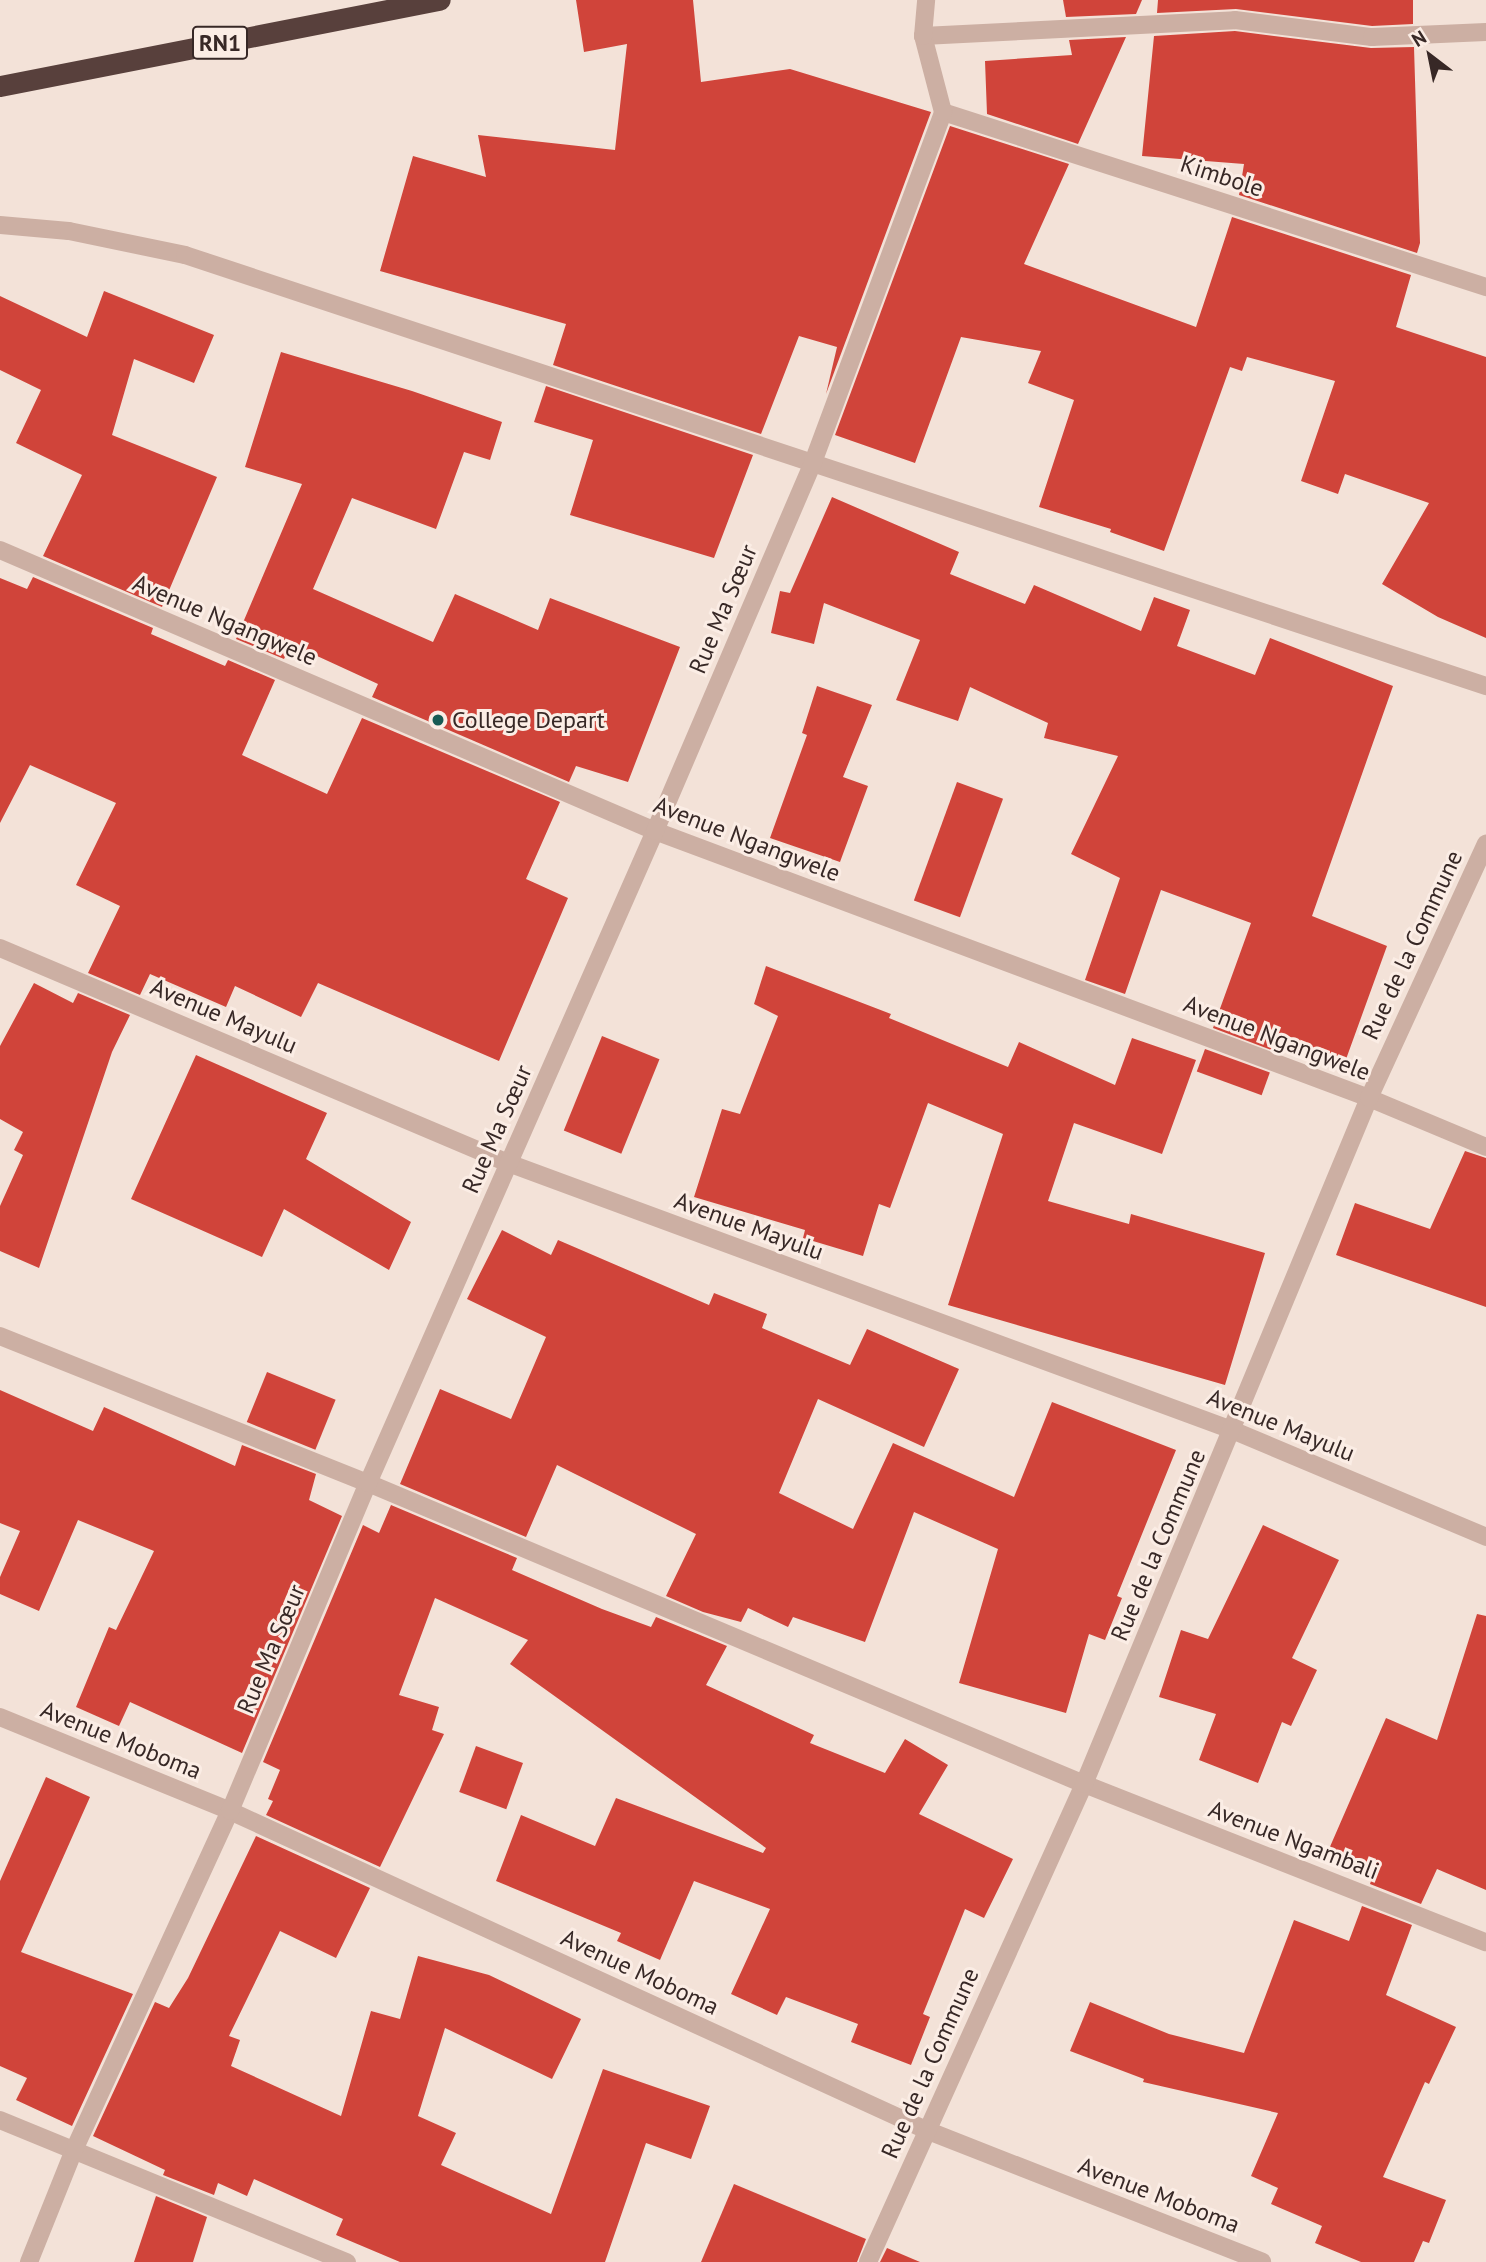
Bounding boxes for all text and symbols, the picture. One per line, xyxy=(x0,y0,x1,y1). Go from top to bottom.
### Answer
north arrow xyxy=(1395,21,1465,91)
road number: RN1 xyxy=(192,24,248,62)
text: N xyxy=(1407,25,1431,52)
street label: Kimbole xyxy=(1177,149,1267,203)
street label: Rue Ma Sœur xyxy=(683,540,763,678)
street label: Avenue Ngangwele xyxy=(129,568,321,672)
place label: College Depart xyxy=(452,706,605,734)
marker: College Depart xyxy=(430,712,446,728)
street label: Avenue Ngangwele xyxy=(650,790,844,888)
street label: Rue de la Commune xyxy=(1356,846,1468,1044)
street label: Avenue Mayulu xyxy=(146,972,302,1060)
street label: Avenue Ngangwele xyxy=(1180,989,1374,1087)
street label: Rue Ma Sœur xyxy=(456,1060,538,1198)
street label: Avenue Mayulu xyxy=(671,1186,827,1266)
street label: Avenue Mayulu xyxy=(1203,1382,1359,1468)
street label: Rue de la Commune xyxy=(1105,1445,1211,1645)
street label: Rue Ma Sœur xyxy=(231,1580,311,1718)
street label: Avenue Moboma xyxy=(37,1695,205,1785)
street label: Avenue Ngambali xyxy=(1205,1794,1383,1886)
street label: Avenue Moboma xyxy=(557,1923,723,2021)
street label: Rue de la Commune xyxy=(875,1963,985,2163)
street label: Avenue Moboma xyxy=(1074,2151,1244,2239)

